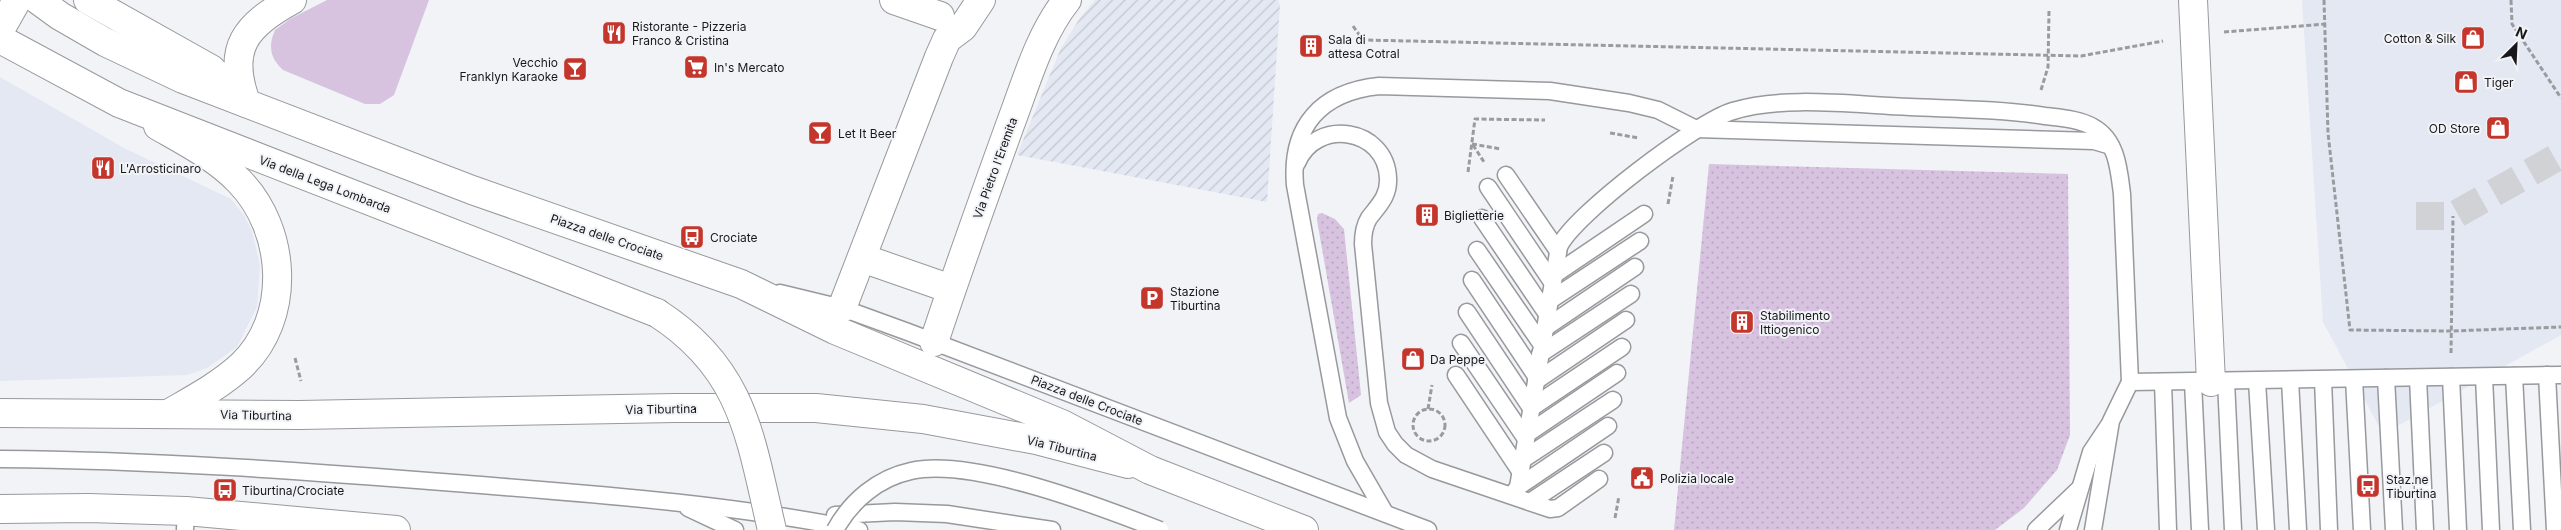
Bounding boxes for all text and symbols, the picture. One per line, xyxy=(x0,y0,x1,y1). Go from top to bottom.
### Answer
place label: Ristorante - Pizzeria Franco & Cristina xyxy=(632,19,746,48)
restaurant icon: Ristorante - Pizzeria Franco & Cristina xyxy=(601,20,627,46)
north arrow xyxy=(2491,20,2541,70)
text: N xyxy=(2513,23,2530,43)
shop icon: Cotton & Silk xyxy=(2460,25,2486,51)
place label: Cotton & Silk xyxy=(2384,31,2456,46)
place label: Sala di attesa Cotral xyxy=(1328,32,1400,61)
building icon: Sala di attesa Cotral xyxy=(1298,33,1324,59)
supermarket icon: In's Mercato xyxy=(683,54,709,80)
place label: Vecchio Franklyn Karaoke xyxy=(460,55,558,84)
bar icon: Vecchio Franklyn Karaoke xyxy=(562,56,588,82)
place label: In's Mercato xyxy=(714,60,785,75)
shop icon: Tiger xyxy=(2453,69,2479,95)
place label: Tiger xyxy=(2484,75,2514,90)
street label: Via Pietro l'Eremita xyxy=(970,115,1020,221)
shop icon: OD Store xyxy=(2485,115,2511,141)
bar icon: Let It Beer xyxy=(807,120,833,146)
place label: OD Store xyxy=(2429,121,2480,136)
place label: Let It Beer xyxy=(838,126,897,141)
street label: Via della Lega Lombarda xyxy=(257,152,393,216)
restaurant icon: L'Arrosticinaro xyxy=(90,155,116,181)
place label: L'Arrosticinaro xyxy=(120,161,201,176)
building icon: Biglietterie xyxy=(1414,202,1440,228)
place label: Biglietterie xyxy=(1444,208,1504,223)
street label: Piazza delle Crociate xyxy=(548,211,666,263)
bus stop icon: Crociate xyxy=(679,224,705,250)
place label: Crociate xyxy=(710,230,758,245)
place label: Stazione Tiburtina xyxy=(1170,284,1220,313)
parking icon: Stazione Tiburtina xyxy=(1139,285,1165,311)
place label: Stabilimento Ittiogenico xyxy=(1760,308,1830,337)
building icon: Stabilimento Ittiogenico xyxy=(1729,309,1755,335)
shop icon: Da Peppe xyxy=(1400,346,1426,372)
place label: Da Peppe xyxy=(1430,352,1485,367)
street label: Piazza delle Crociate xyxy=(1029,372,1145,428)
street label: Via Tiburtina xyxy=(625,401,697,417)
street label: Via Tiburtina xyxy=(220,407,292,423)
street label: Via Tiburtina xyxy=(1025,432,1099,464)
public building icon: Polizia locale xyxy=(1629,465,1655,491)
place label: Polizia locale xyxy=(1660,471,1734,486)
place label: Staz.ne Tiburtina xyxy=(2386,472,2436,501)
bus stop icon: Staz.ne Tiburtina xyxy=(2355,473,2381,499)
bus stop icon: Tiburtina/Crociate xyxy=(212,477,238,503)
place label: Tiburtina/Crociate xyxy=(242,483,344,498)

